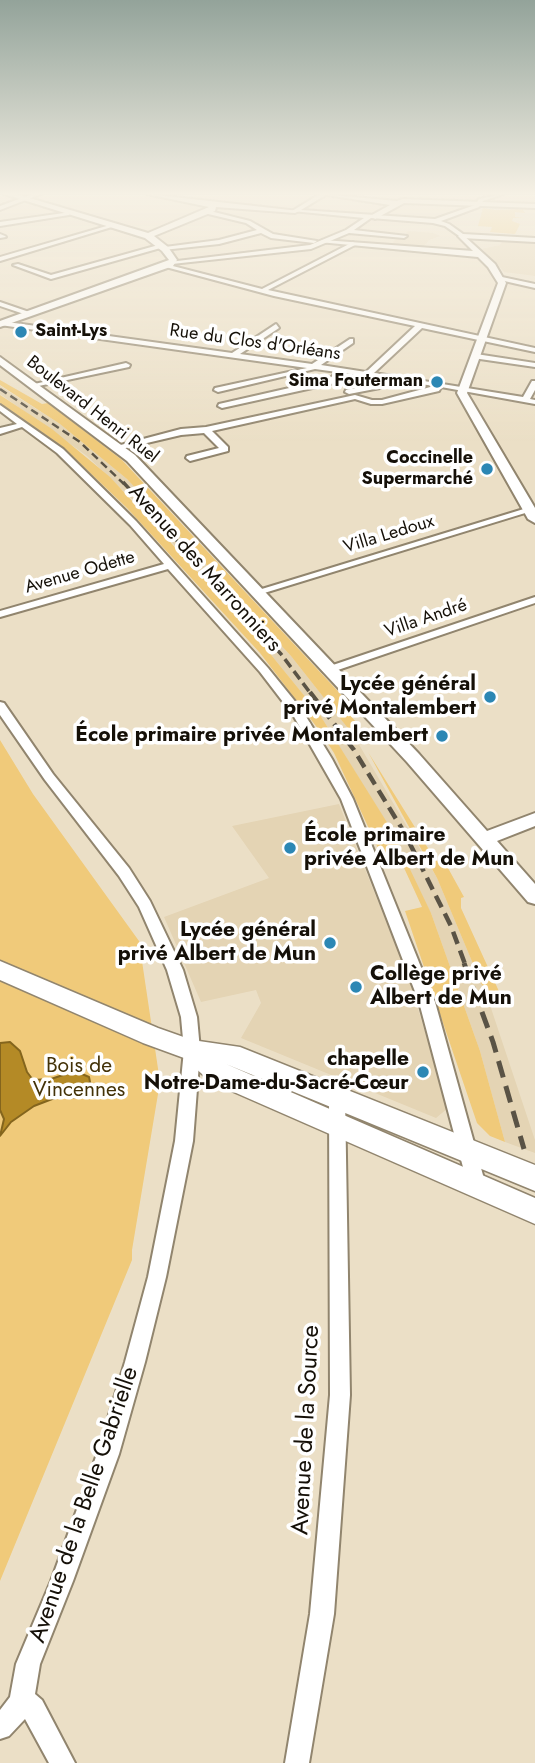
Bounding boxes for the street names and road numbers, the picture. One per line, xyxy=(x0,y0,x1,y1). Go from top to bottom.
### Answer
street label: Rue du Clos d'Orléans xyxy=(168,320,342,366)
street label: Boulevard Henri Ruel xyxy=(22,352,162,468)
street label: Avenue des Marronniers xyxy=(122,480,286,658)
street label: Villa Ledoux xyxy=(341,511,437,559)
street label: Avenue Odette xyxy=(23,547,137,599)
street label: Villa André xyxy=(382,595,470,643)
street label: Avenue de la Source xyxy=(287,1324,327,1536)
street label: Avenue de la Belle Gabrielle xyxy=(24,1363,146,1647)

